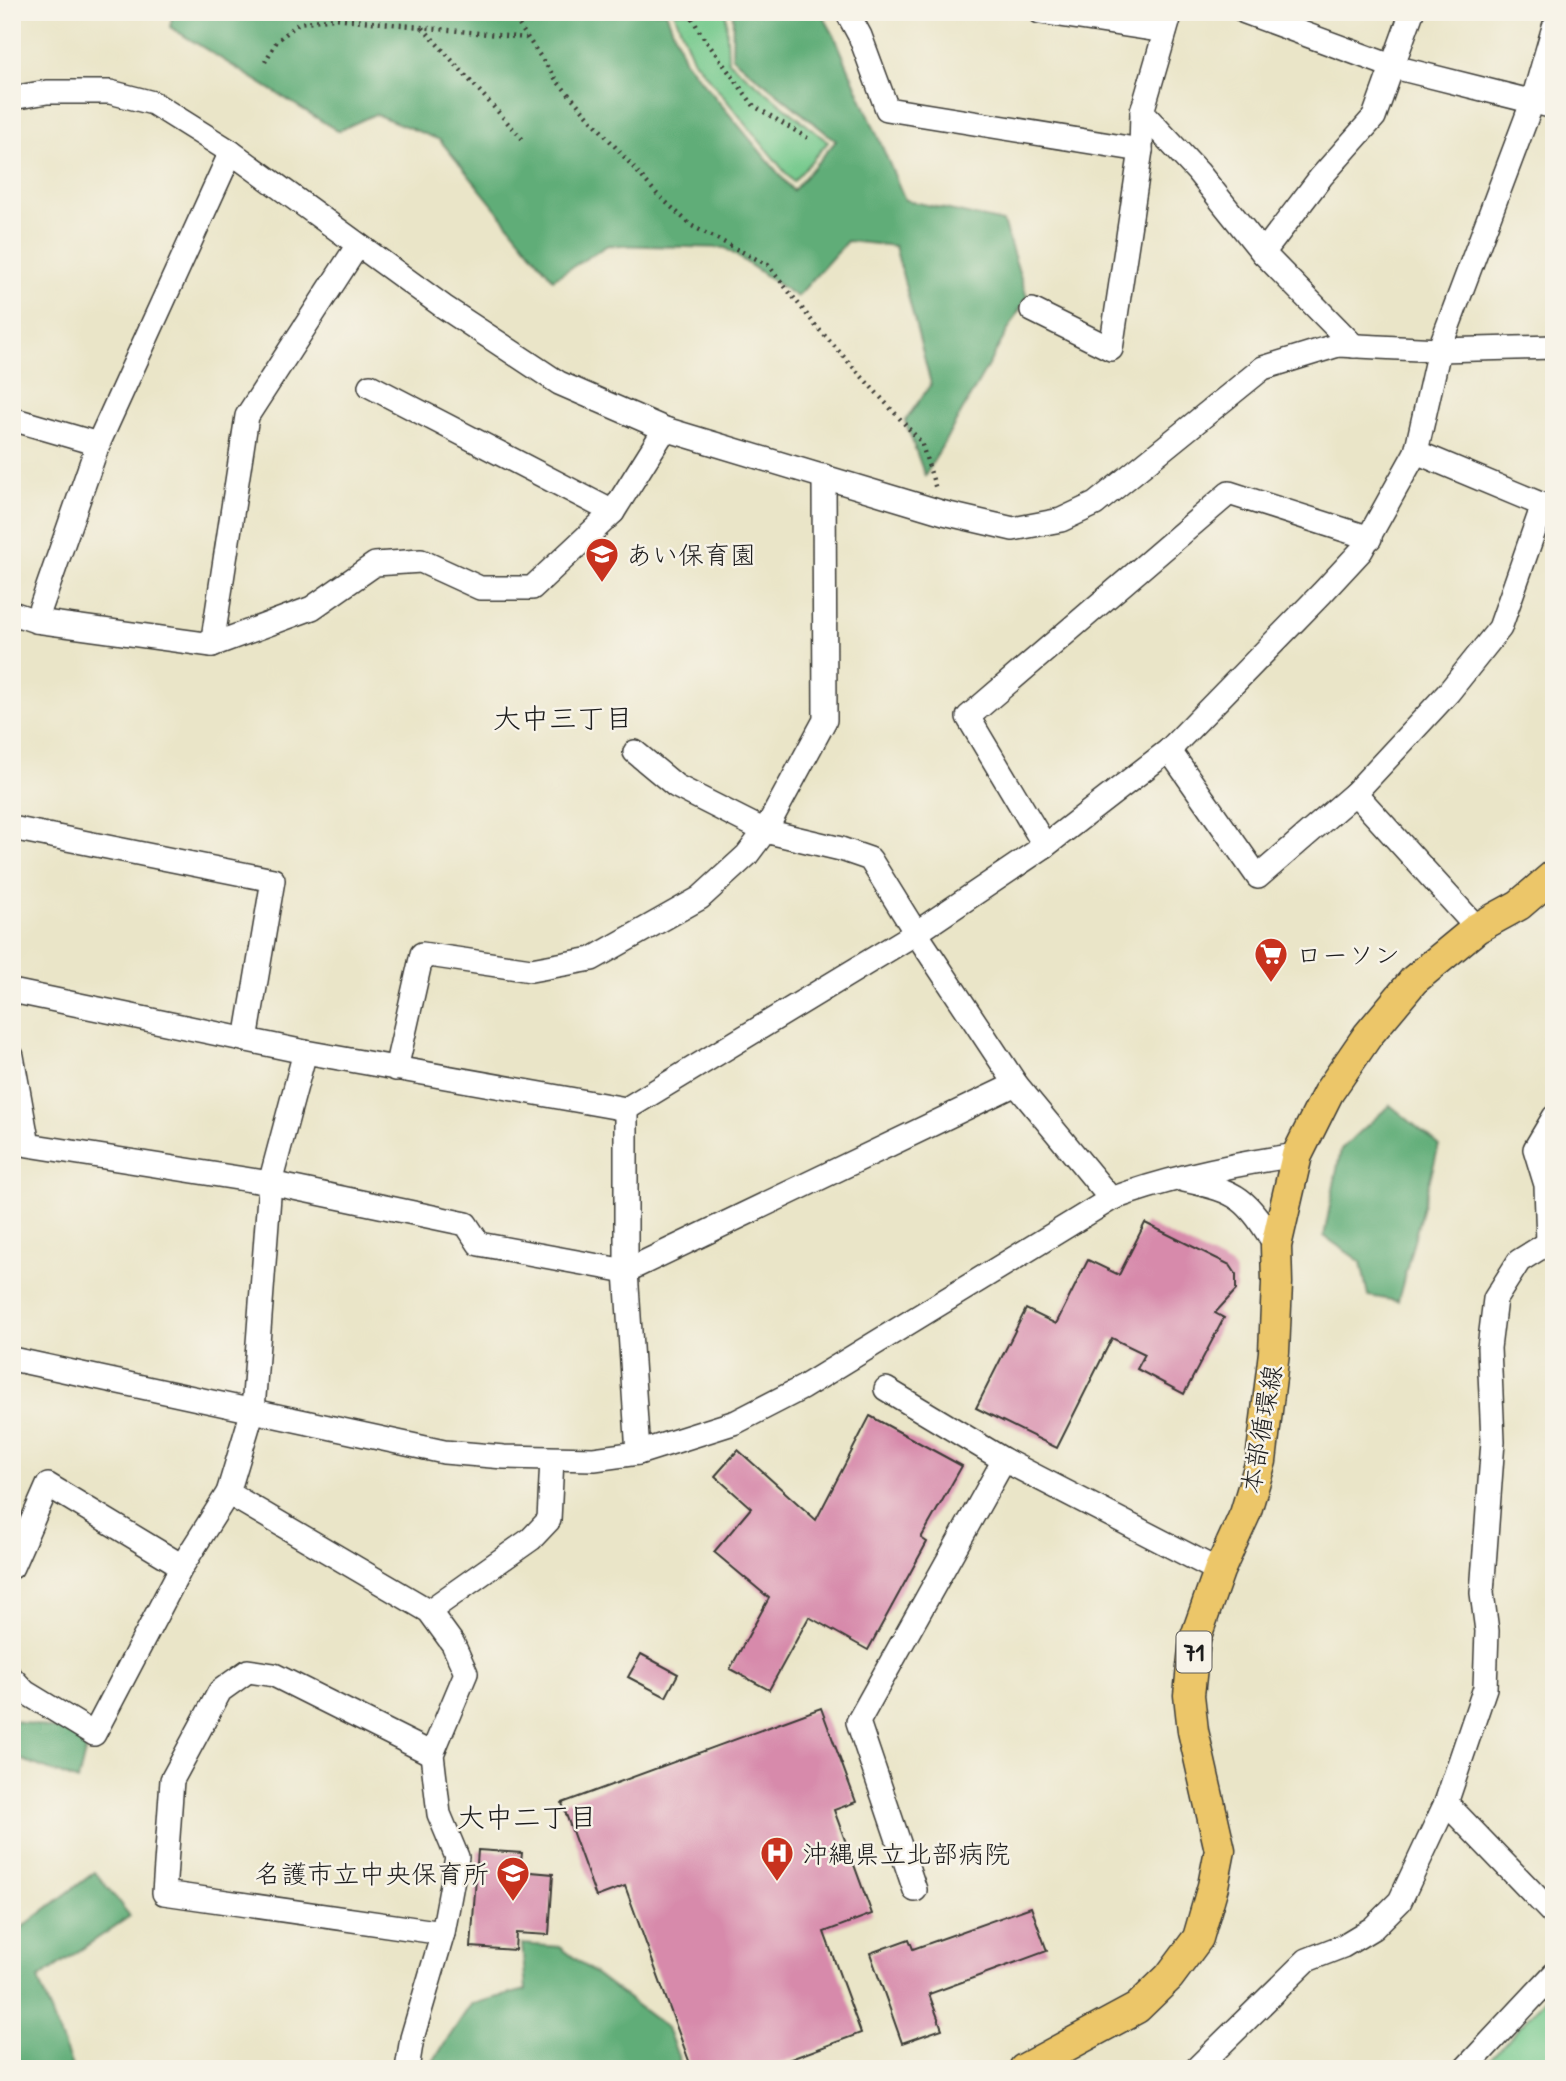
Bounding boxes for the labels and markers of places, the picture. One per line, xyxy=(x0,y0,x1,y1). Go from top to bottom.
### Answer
school or university icon: あい保育園 xyxy=(583,535,621,584)
place label: あい保育園 xyxy=(626,537,756,572)
supermarket icon: ローソン xyxy=(1252,935,1290,984)
place label: ローソン xyxy=(1296,937,1400,972)
hospital icon: 沖縄県立北部病院 xyxy=(758,1834,796,1883)
place label: 沖縄県立北部病院 xyxy=(802,1836,1010,1871)
school or university icon: 名護市立中央保育所 xyxy=(494,1854,532,1903)
place label: 名護市立中央保育所 xyxy=(255,1856,489,1891)

